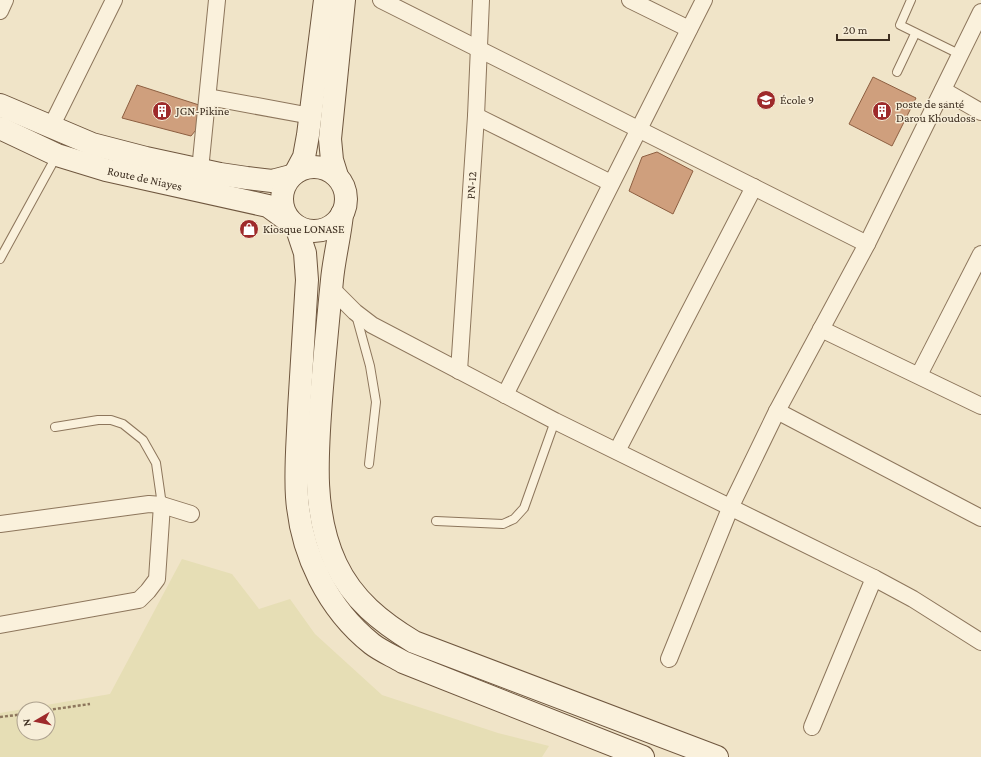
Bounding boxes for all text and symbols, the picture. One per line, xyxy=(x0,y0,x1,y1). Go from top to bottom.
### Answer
scale bar xyxy=(837,16,889,42)
text: 20 m xyxy=(843,23,868,37)
school or university icon: École 9 xyxy=(755,89,777,111)
place label: École 9 xyxy=(780,93,814,107)
place label: poste de santé Darou Khoudoss xyxy=(896,97,976,125)
building icon: JGN-Pikine xyxy=(151,100,173,122)
building icon: poste de santé Darou Khoudoss xyxy=(871,100,893,122)
place label: JGN-Pikine xyxy=(175,104,229,118)
street label: Route de Niayes xyxy=(106,164,184,194)
street label: PN-12 xyxy=(463,171,479,200)
shop icon: Kiosque LONASE xyxy=(238,218,260,240)
place label: Kiosque LONASE xyxy=(263,222,345,236)
north arrow xyxy=(16,701,56,741)
text: N xyxy=(20,717,33,727)

